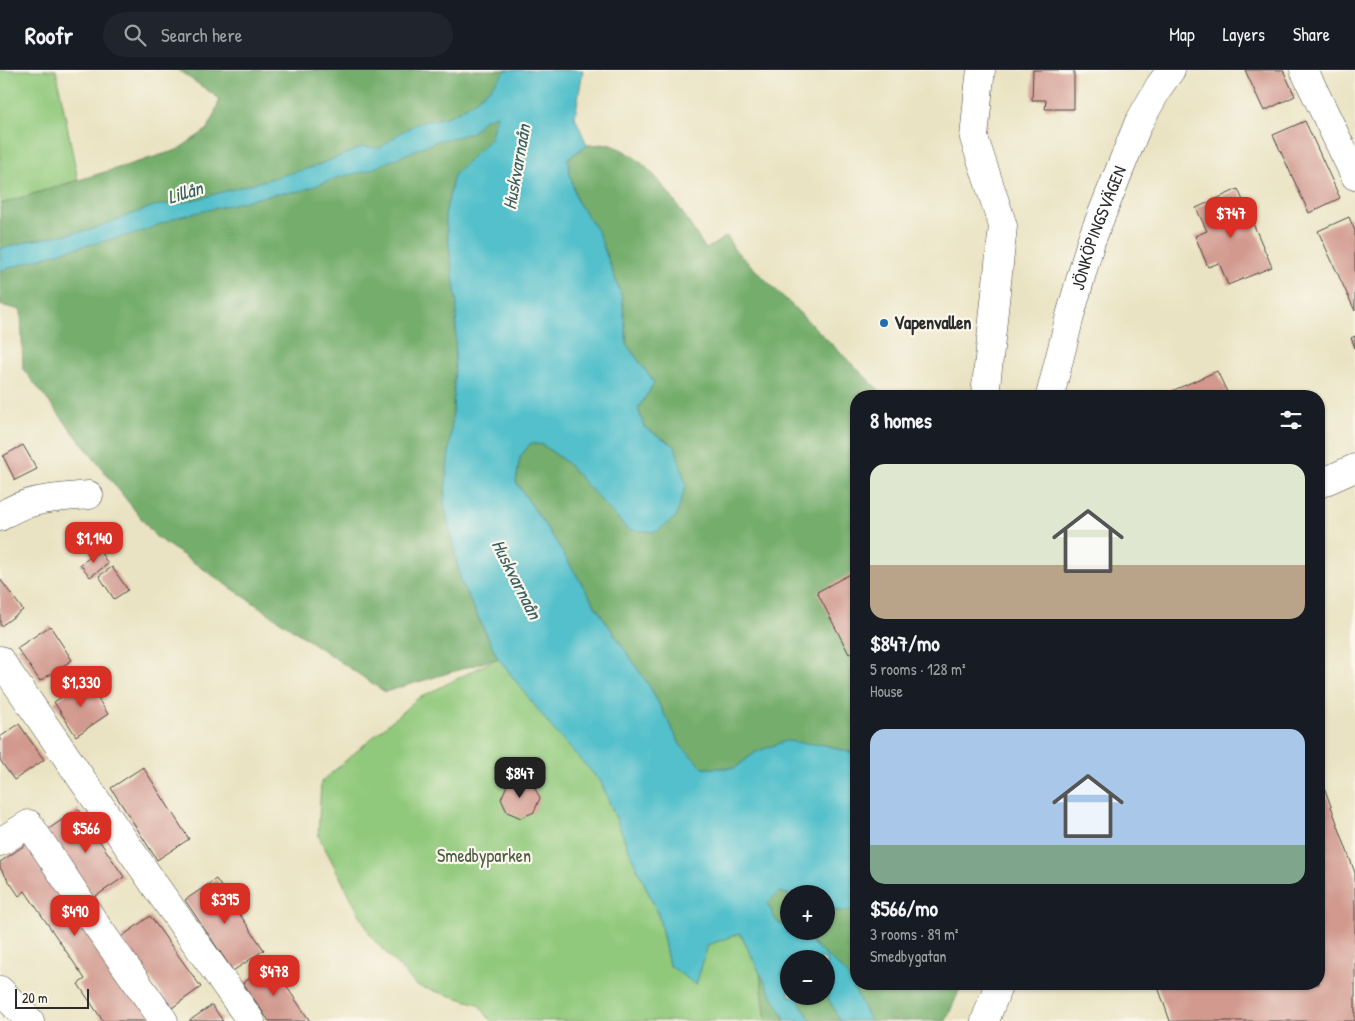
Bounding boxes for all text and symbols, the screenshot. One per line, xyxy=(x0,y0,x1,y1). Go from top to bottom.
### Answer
search box xyxy=(103,12,453,57)
text: Roofr xyxy=(25,19,73,51)
icon: search xyxy=(121,21,149,49)
text: Search here xyxy=(161,22,242,48)
text: Map xyxy=(1169,22,1195,47)
text: Layers xyxy=(1223,22,1265,47)
text: Share xyxy=(1293,22,1330,47)
water label: Huskvarnaån xyxy=(496,121,537,212)
street label: JÖNKÖPINGSVÄGEN xyxy=(1065,162,1132,293)
water label: Lillån xyxy=(164,174,207,210)
pin: $747 xyxy=(1201,196,1261,239)
text: $747 xyxy=(1216,202,1246,224)
place label: Vapenvallen xyxy=(894,310,972,336)
marker: Vapenvallen xyxy=(878,317,890,329)
text: 8 homes xyxy=(870,406,932,435)
icon: filters xyxy=(1277,406,1305,434)
icon: home xyxy=(1043,496,1133,586)
pin: $1,140 xyxy=(53,522,135,564)
text: $1,140 xyxy=(76,527,112,549)
water label: Huskvarnaån xyxy=(486,535,549,625)
text: $847/mo xyxy=(870,629,940,658)
text: 5 rooms · 128 m² xyxy=(870,658,966,680)
pin: $1,330 xyxy=(40,666,122,708)
text: $1,330 xyxy=(62,671,100,693)
text: House xyxy=(870,680,903,702)
pin: $847 xyxy=(490,756,550,799)
icon: home xyxy=(1043,761,1133,851)
text: $847 xyxy=(506,762,534,784)
pin: $566 xyxy=(56,812,116,854)
text: $566 xyxy=(72,817,100,839)
park label: Smedbyparken xyxy=(437,843,531,868)
pin: $395 xyxy=(195,882,255,925)
map controls xyxy=(780,885,835,1005)
button: + xyxy=(780,885,835,940)
text: $395 xyxy=(211,888,239,910)
pin: $490 xyxy=(45,894,105,937)
text: $566/mo xyxy=(870,894,938,923)
text: $490 xyxy=(61,900,89,922)
text: 3 rooms · 89 m² xyxy=(870,923,959,945)
text: Smedbygatan xyxy=(870,945,947,967)
button: − xyxy=(780,950,835,1005)
pin: $478 xyxy=(244,954,304,997)
text: $478 xyxy=(260,960,288,982)
scale bar xyxy=(15,986,89,1009)
text: 20 m xyxy=(22,988,48,1007)

